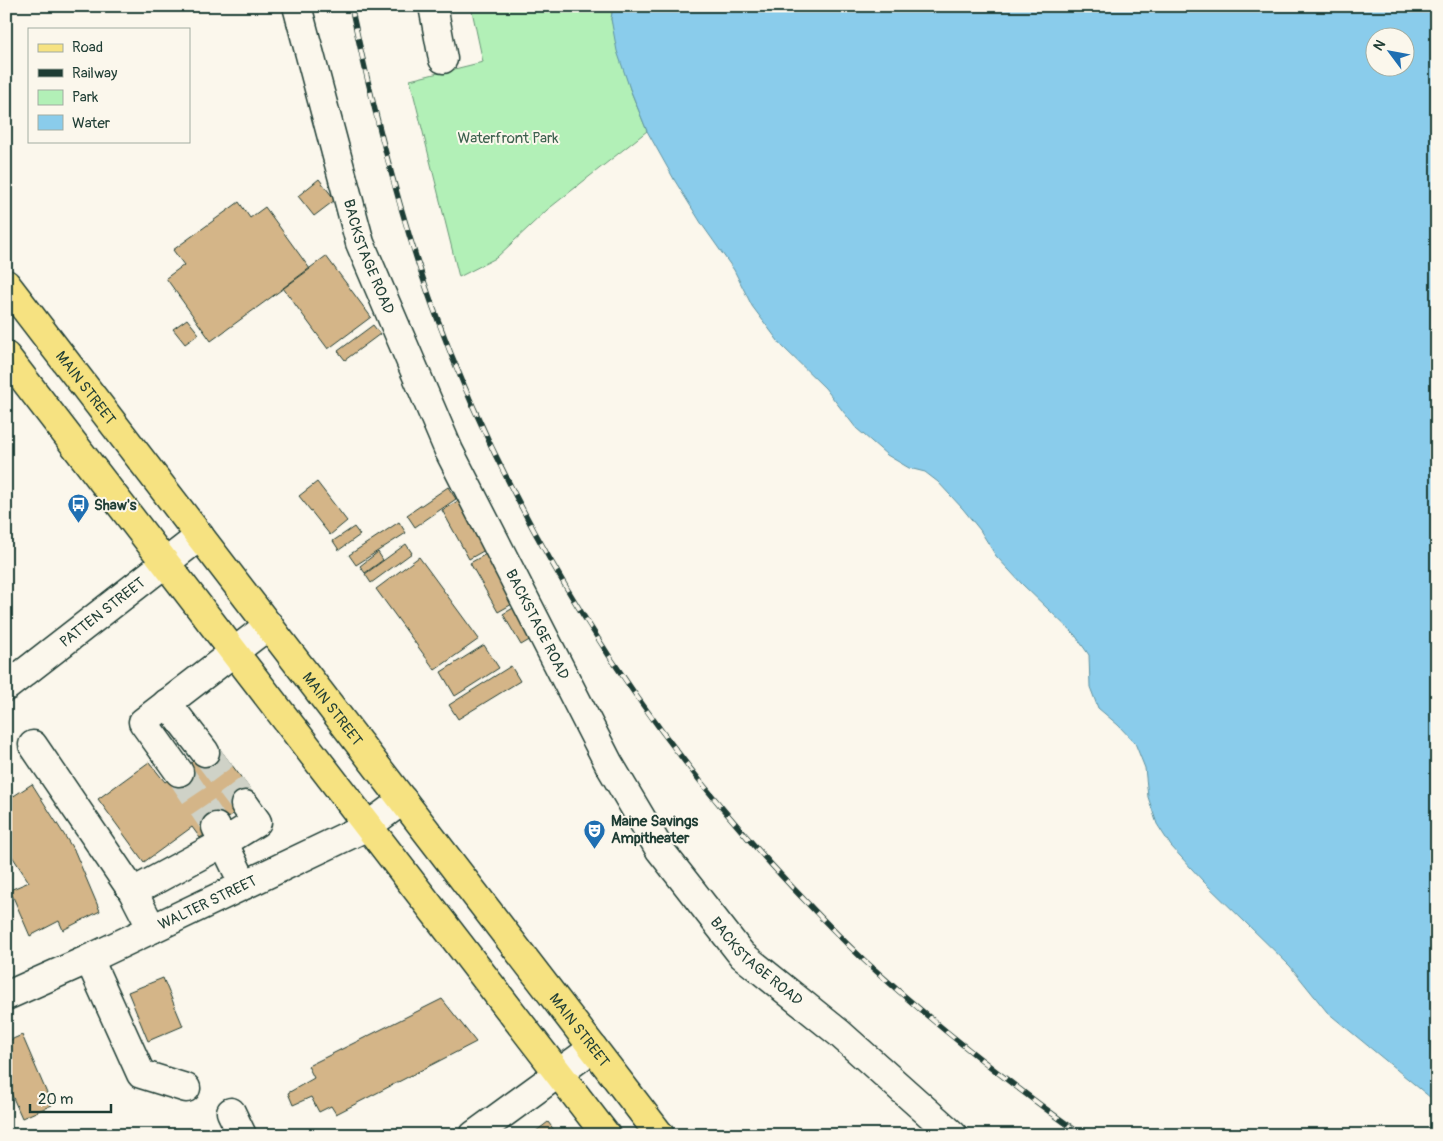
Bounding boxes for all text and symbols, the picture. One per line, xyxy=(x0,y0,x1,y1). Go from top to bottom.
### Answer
legend xyxy=(28,28,190,142)
north arrow xyxy=(1366,28,1416,78)
text: N xyxy=(1370,37,1389,54)
text: Road xyxy=(72,38,103,57)
text: Railway xyxy=(72,64,118,83)
text: Park xyxy=(72,88,99,107)
text: Water xyxy=(72,114,111,133)
park label: Waterfront Park xyxy=(457,129,559,148)
street label: BACKSTAGE ROAD xyxy=(339,197,399,317)
street label: MAIN STREET xyxy=(52,347,120,429)
bus stop icon: Shaw's xyxy=(66,493,90,524)
place label: Shaw's xyxy=(94,496,137,515)
street label: BACKSTAGE ROAD xyxy=(501,566,574,683)
street label: PATTEN STREET xyxy=(56,573,149,651)
street label: MAIN STREET xyxy=(298,668,367,750)
place label: Maine Savings Ampitheater xyxy=(611,812,698,848)
theatre icon: Maine Savings Ampitheater xyxy=(583,818,607,849)
street label: WALTER STREET xyxy=(155,871,260,934)
street label: BACKSTAGE ROAD xyxy=(706,913,807,1010)
street label: MAIN STREET xyxy=(545,989,614,1071)
scale bar xyxy=(30,1081,111,1113)
text: 20 m xyxy=(38,1090,73,1109)

